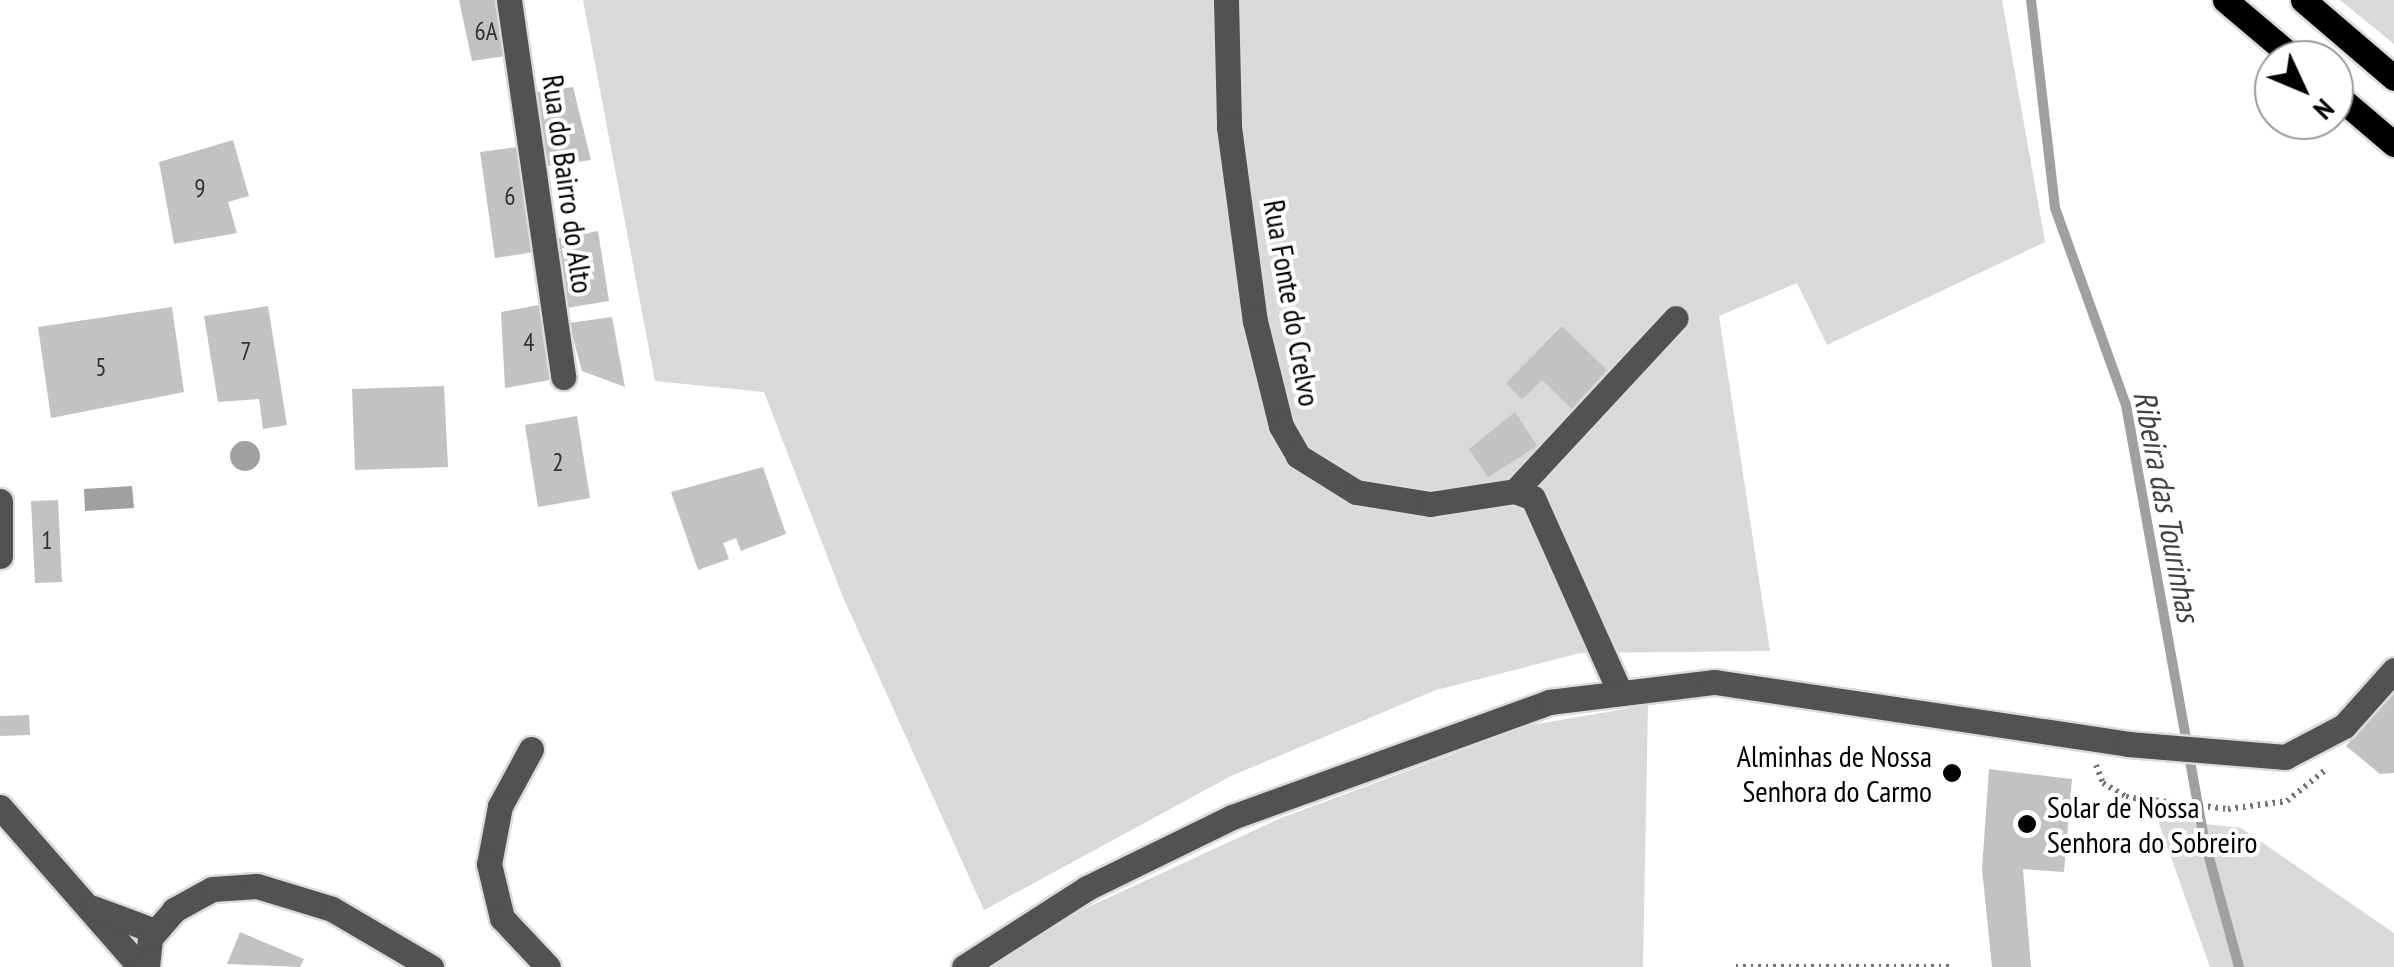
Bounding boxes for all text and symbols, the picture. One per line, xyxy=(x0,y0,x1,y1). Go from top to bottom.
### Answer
house number: 6A xyxy=(474,16,498,46)
north arrow xyxy=(2254,40,2354,140)
street label: Rua do Bairro do Alto xyxy=(535,72,601,296)
text: N xyxy=(2306,92,2343,128)
house number: 9 xyxy=(194,173,206,203)
house number: 6 xyxy=(504,181,516,211)
street label: Rua Fonte do Crelvo xyxy=(1256,197,1328,409)
house number: 4 xyxy=(523,327,535,357)
house number: 7 xyxy=(240,336,252,366)
house number: 5 xyxy=(95,352,107,382)
water label: Ribeira das Tourinhas xyxy=(2126,387,2208,625)
house number: 2 xyxy=(552,447,564,477)
house number: 1 xyxy=(41,525,53,555)
place label: Alminhas de Nossa Senhora do Carmo xyxy=(1737,738,1932,808)
marker: Alminhas de Nossa Senhora do Carmo xyxy=(1941,762,1963,784)
place label: Solar de Nossa Senhora do Sobreiro xyxy=(2047,789,2258,860)
marker: Solar de Nossa Senhora do Sobreiro xyxy=(2016,813,2038,835)

